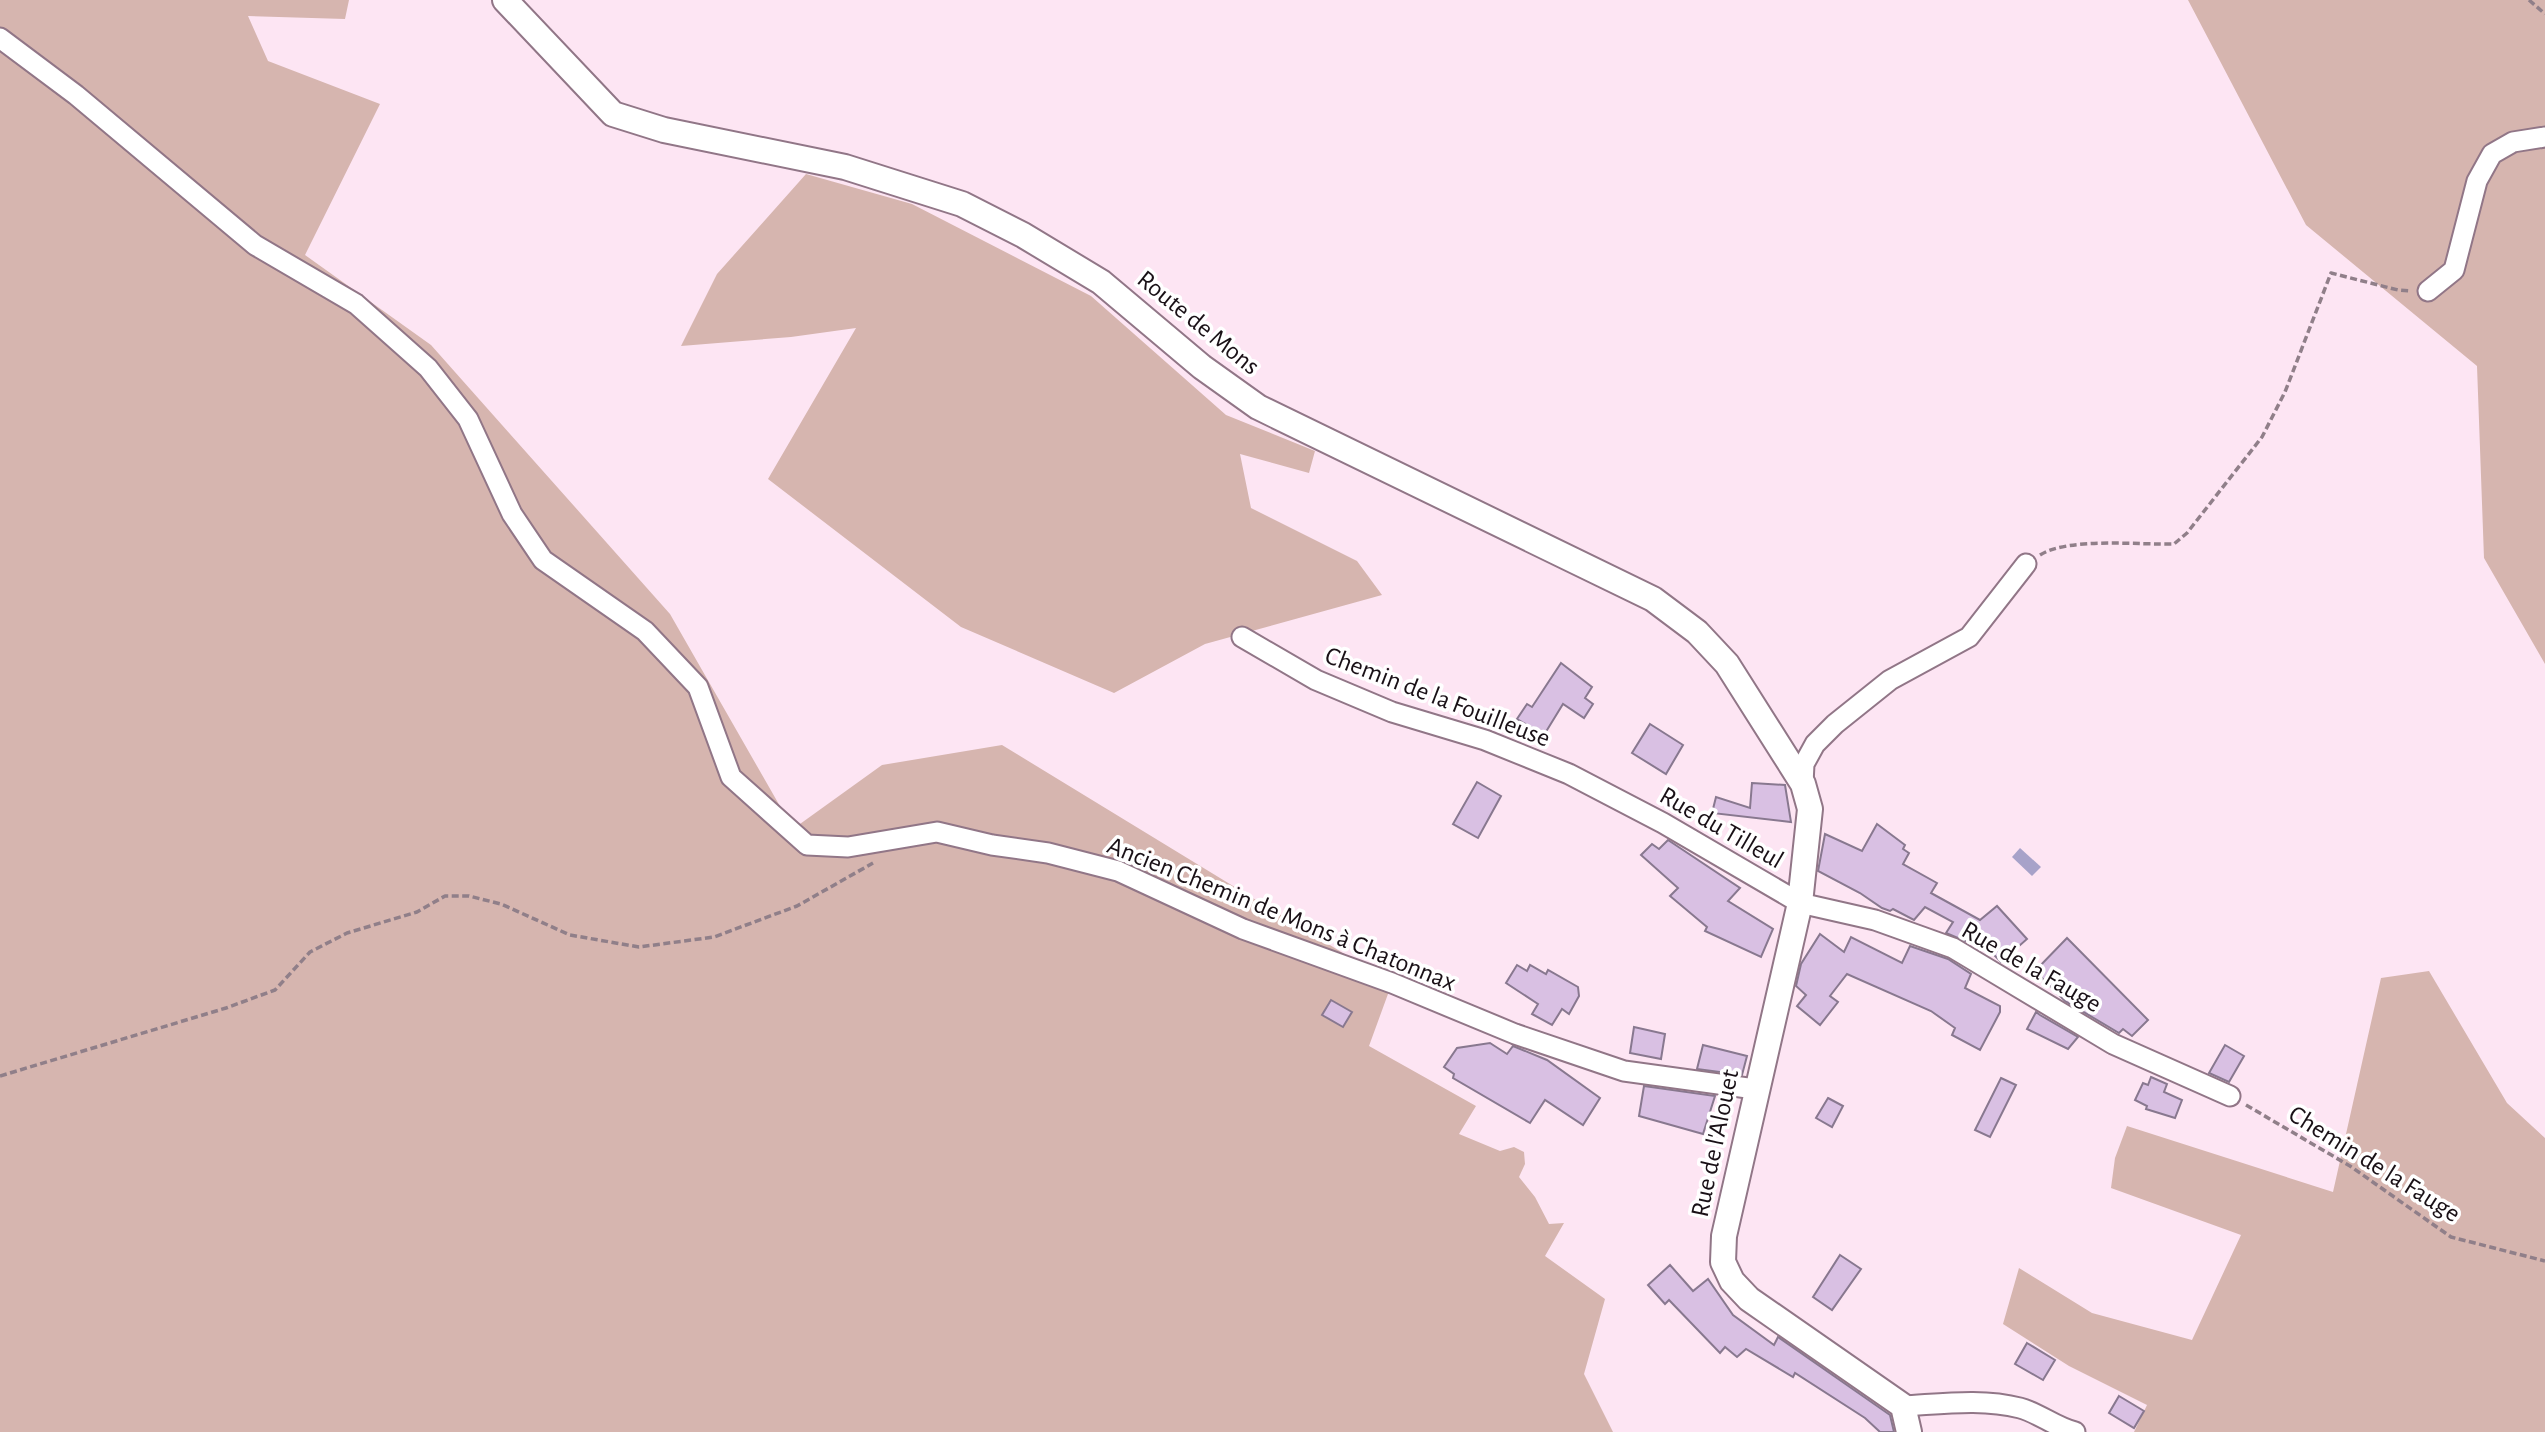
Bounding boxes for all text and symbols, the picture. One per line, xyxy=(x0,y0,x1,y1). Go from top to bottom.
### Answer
street label: Route de Mons xyxy=(1132,266,1264,380)
street label: Chemin de la Fouilleuse xyxy=(1322,642,1554,752)
street label: Rue du Tilleul xyxy=(1655,782,1788,874)
street label: Ancien Chemin de Mons à Chatonnax xyxy=(1104,832,1460,996)
street label: Rue de la Fauge xyxy=(1957,917,2106,1017)
street label: Rue de l'Alouet xyxy=(1687,1067,1743,1219)
street label: Chemin de la Fauge xyxy=(2284,1101,2465,1227)

